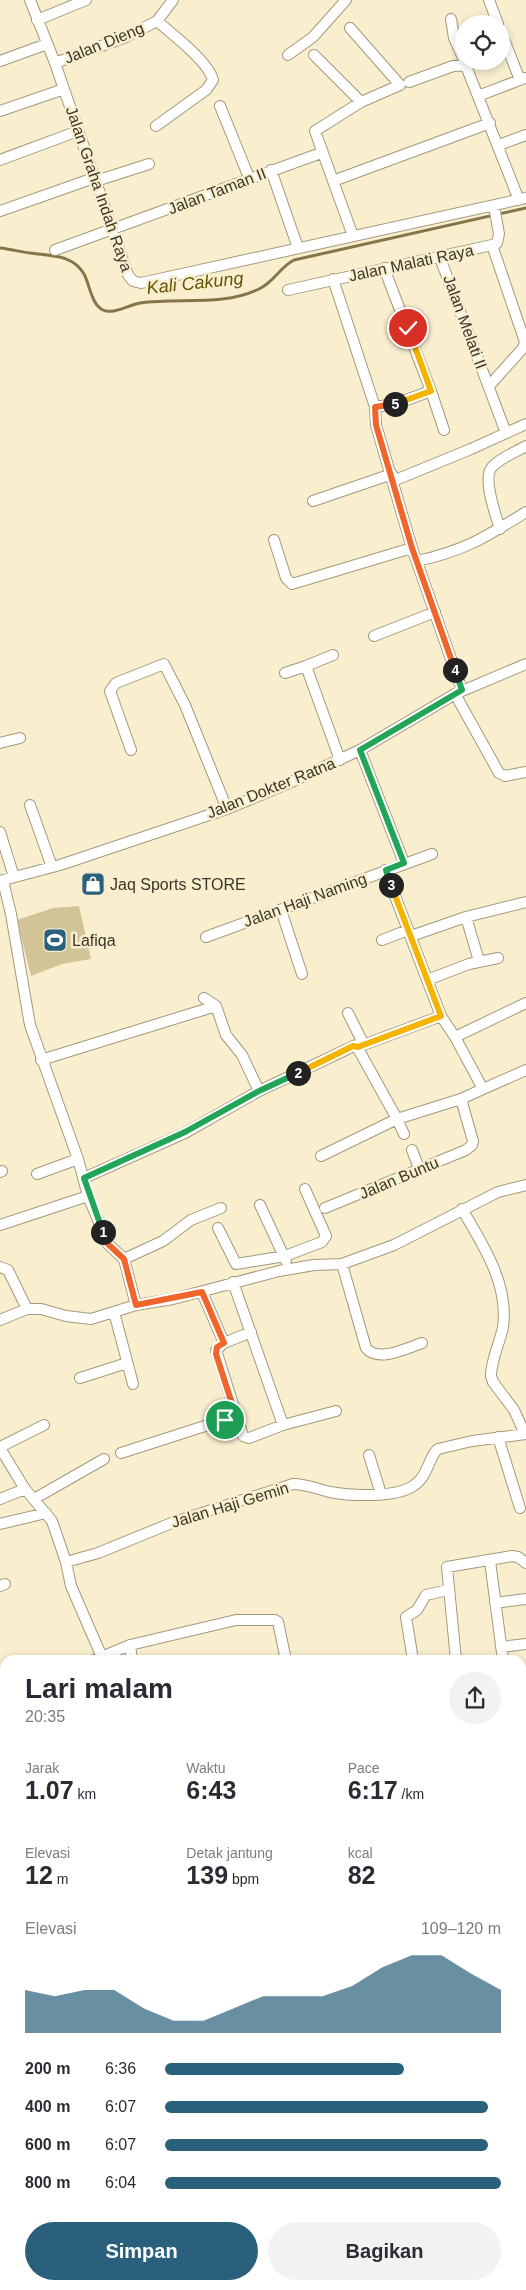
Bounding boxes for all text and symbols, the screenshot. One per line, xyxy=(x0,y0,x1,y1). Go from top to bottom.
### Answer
map controls xyxy=(455,15,510,70)
button: locate xyxy=(455,15,510,70)
street label: Jalan Dieng xyxy=(62,19,146,67)
street label: Jalan Graha Indah Raya xyxy=(63,104,135,274)
street label: Jalan Taman II xyxy=(166,164,268,218)
street label: Jalan Malati Raya xyxy=(347,241,475,285)
water label: Kali Cakung xyxy=(146,268,244,298)
street label: Jalan Melati II xyxy=(440,273,490,371)
pin xyxy=(387,307,429,349)
icon: check xyxy=(394,314,422,342)
pin: 5 xyxy=(382,392,408,416)
text: 5 xyxy=(392,396,399,412)
pin: 4 xyxy=(442,658,468,682)
text: 4 xyxy=(452,662,459,678)
street label: Jalan Dokter Ratna xyxy=(204,754,338,822)
street label: Jalan Haji Naming xyxy=(241,870,369,930)
shop icon: Jaq Sports STORE xyxy=(80,871,106,897)
pin: 3 xyxy=(378,872,404,898)
place label: Jaq Sports STORE xyxy=(110,876,246,893)
text: 3 xyxy=(388,877,395,893)
sports icon: Lafiqa xyxy=(42,927,68,953)
place label: Lafiqa xyxy=(72,932,116,949)
pin: 2 xyxy=(286,1060,310,1086)
text: 2 xyxy=(295,1065,302,1081)
street label: Jalan Buntu xyxy=(357,1154,441,1202)
pin: 1 xyxy=(90,1220,116,1244)
text: 1 xyxy=(100,1224,107,1240)
pin xyxy=(204,1399,246,1441)
icon: arrive xyxy=(211,1406,239,1434)
street label: Jalan Haji Gemin xyxy=(169,1479,291,1531)
button: share xyxy=(449,1672,501,1724)
text: Lari malam xyxy=(25,1673,173,1704)
text: 20:35 xyxy=(25,1708,65,1725)
text: Jarak xyxy=(25,1760,59,1776)
text: Waktu xyxy=(186,1760,225,1776)
text: Pace xyxy=(348,1760,380,1776)
text: 1.07 xyxy=(25,1776,74,1804)
text: 6:43 xyxy=(186,1776,236,1804)
text: 6:17 xyxy=(348,1776,398,1804)
text: km xyxy=(74,1786,96,1802)
text: /km xyxy=(398,1786,424,1802)
text: Elevasi xyxy=(25,1845,70,1861)
text: Detak jantung xyxy=(186,1845,273,1861)
text: kcal xyxy=(348,1845,373,1861)
text: 12 xyxy=(25,1861,53,1889)
text: 139 xyxy=(186,1861,228,1889)
text: 82 xyxy=(348,1861,375,1889)
text: m xyxy=(53,1871,68,1887)
text: bpm xyxy=(228,1871,259,1887)
text: Elevasi xyxy=(25,1920,77,1937)
text: 109–120 m xyxy=(421,1920,501,1937)
text: 200 m xyxy=(25,2060,70,2077)
text: 6:36 xyxy=(105,2060,136,2077)
text: 400 m xyxy=(25,2098,70,2115)
text: 6:07 xyxy=(105,2098,136,2115)
text: 600 m xyxy=(25,2136,70,2153)
text: 6:07 xyxy=(105,2136,136,2153)
text: 800 m xyxy=(25,2174,70,2191)
text: 6:04 xyxy=(105,2174,136,2191)
button: Simpan xyxy=(25,2222,258,2280)
button: Bagikan xyxy=(268,2222,501,2280)

